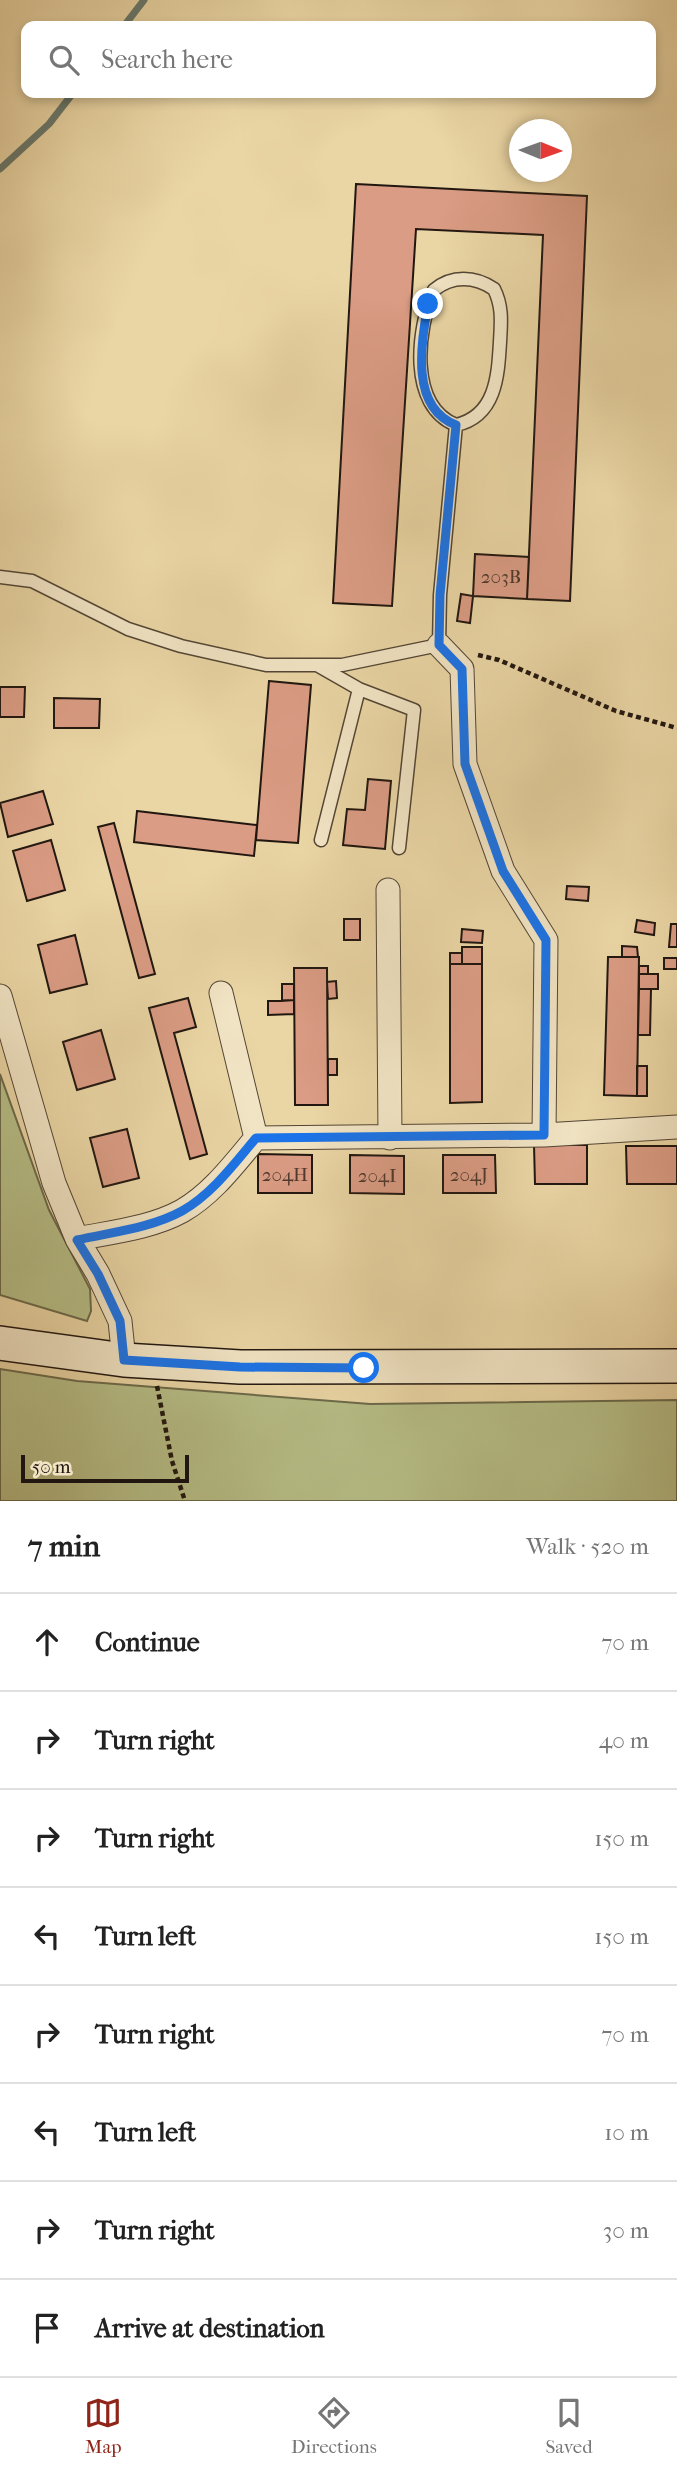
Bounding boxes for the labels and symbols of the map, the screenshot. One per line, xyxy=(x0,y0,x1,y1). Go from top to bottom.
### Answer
north arrow xyxy=(509,119,572,182)
route end xyxy=(412,288,443,319)
house number: 203B xyxy=(481,566,521,588)
house number: 204H xyxy=(262,1164,308,1186)
house number: 204J xyxy=(450,1164,488,1186)
house number: 204I xyxy=(358,1165,396,1187)
route start xyxy=(348,1352,379,1383)
scale bar xyxy=(21,1452,189,1484)

